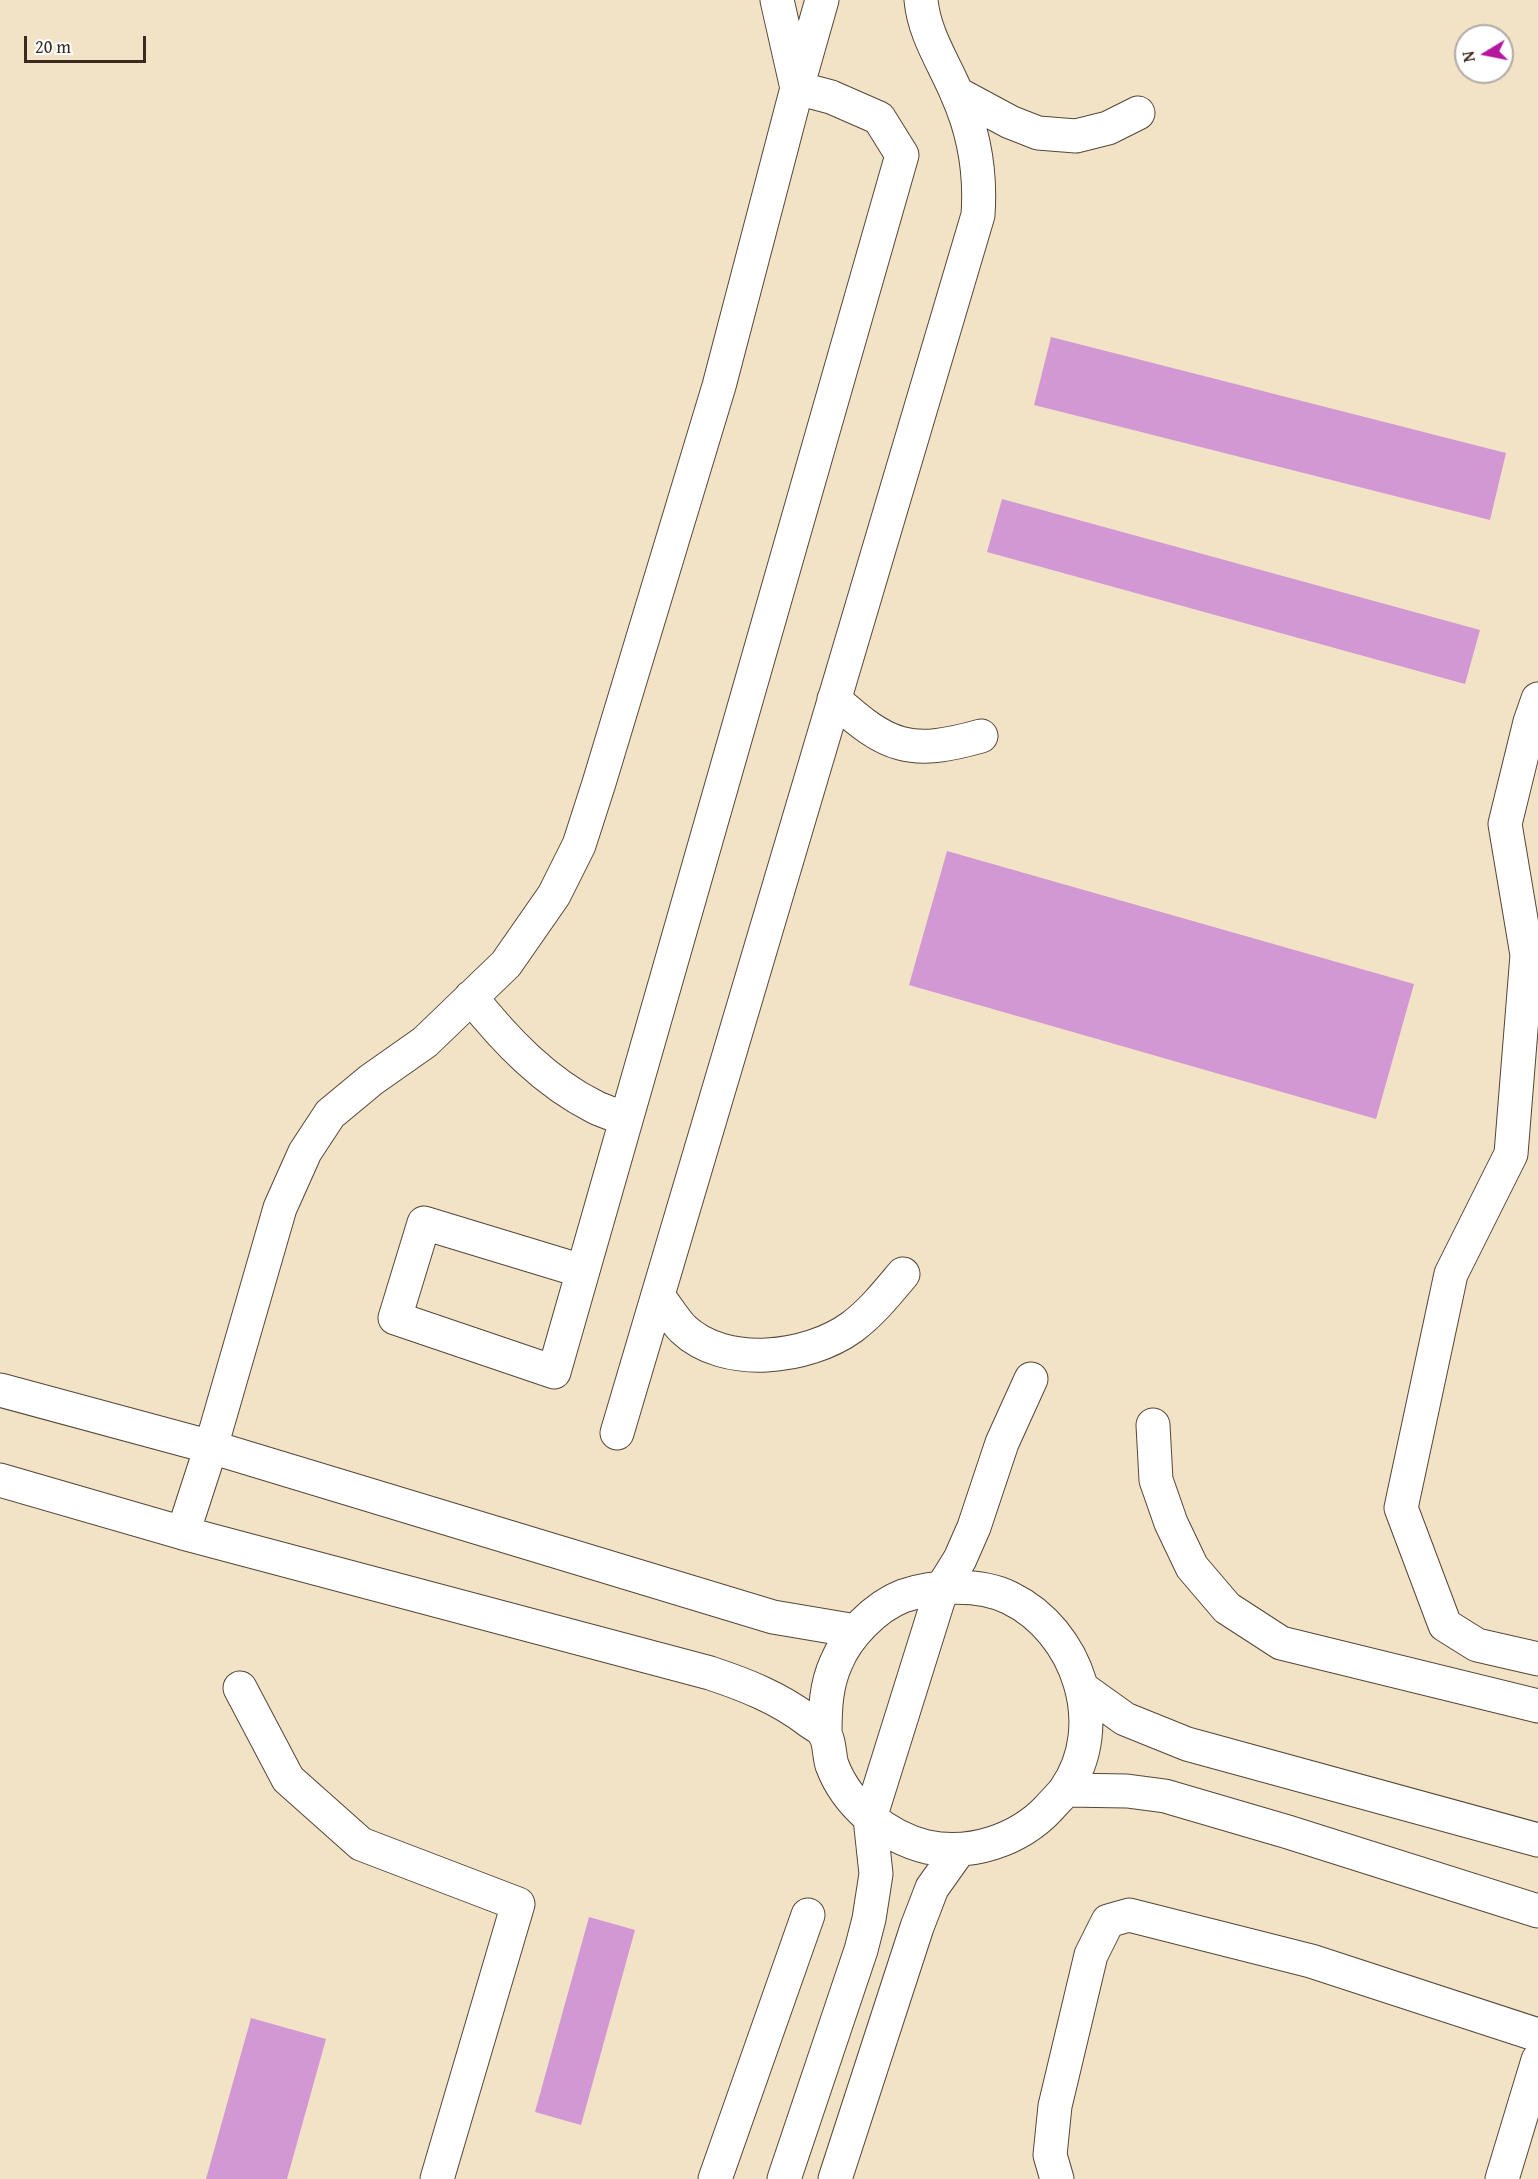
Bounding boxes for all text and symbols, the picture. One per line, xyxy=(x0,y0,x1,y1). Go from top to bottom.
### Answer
scale bar xyxy=(27,24,148,62)
north arrow xyxy=(1454,24,1514,84)
text: 20 m xyxy=(35,33,71,60)
text: N xyxy=(1455,49,1481,64)

